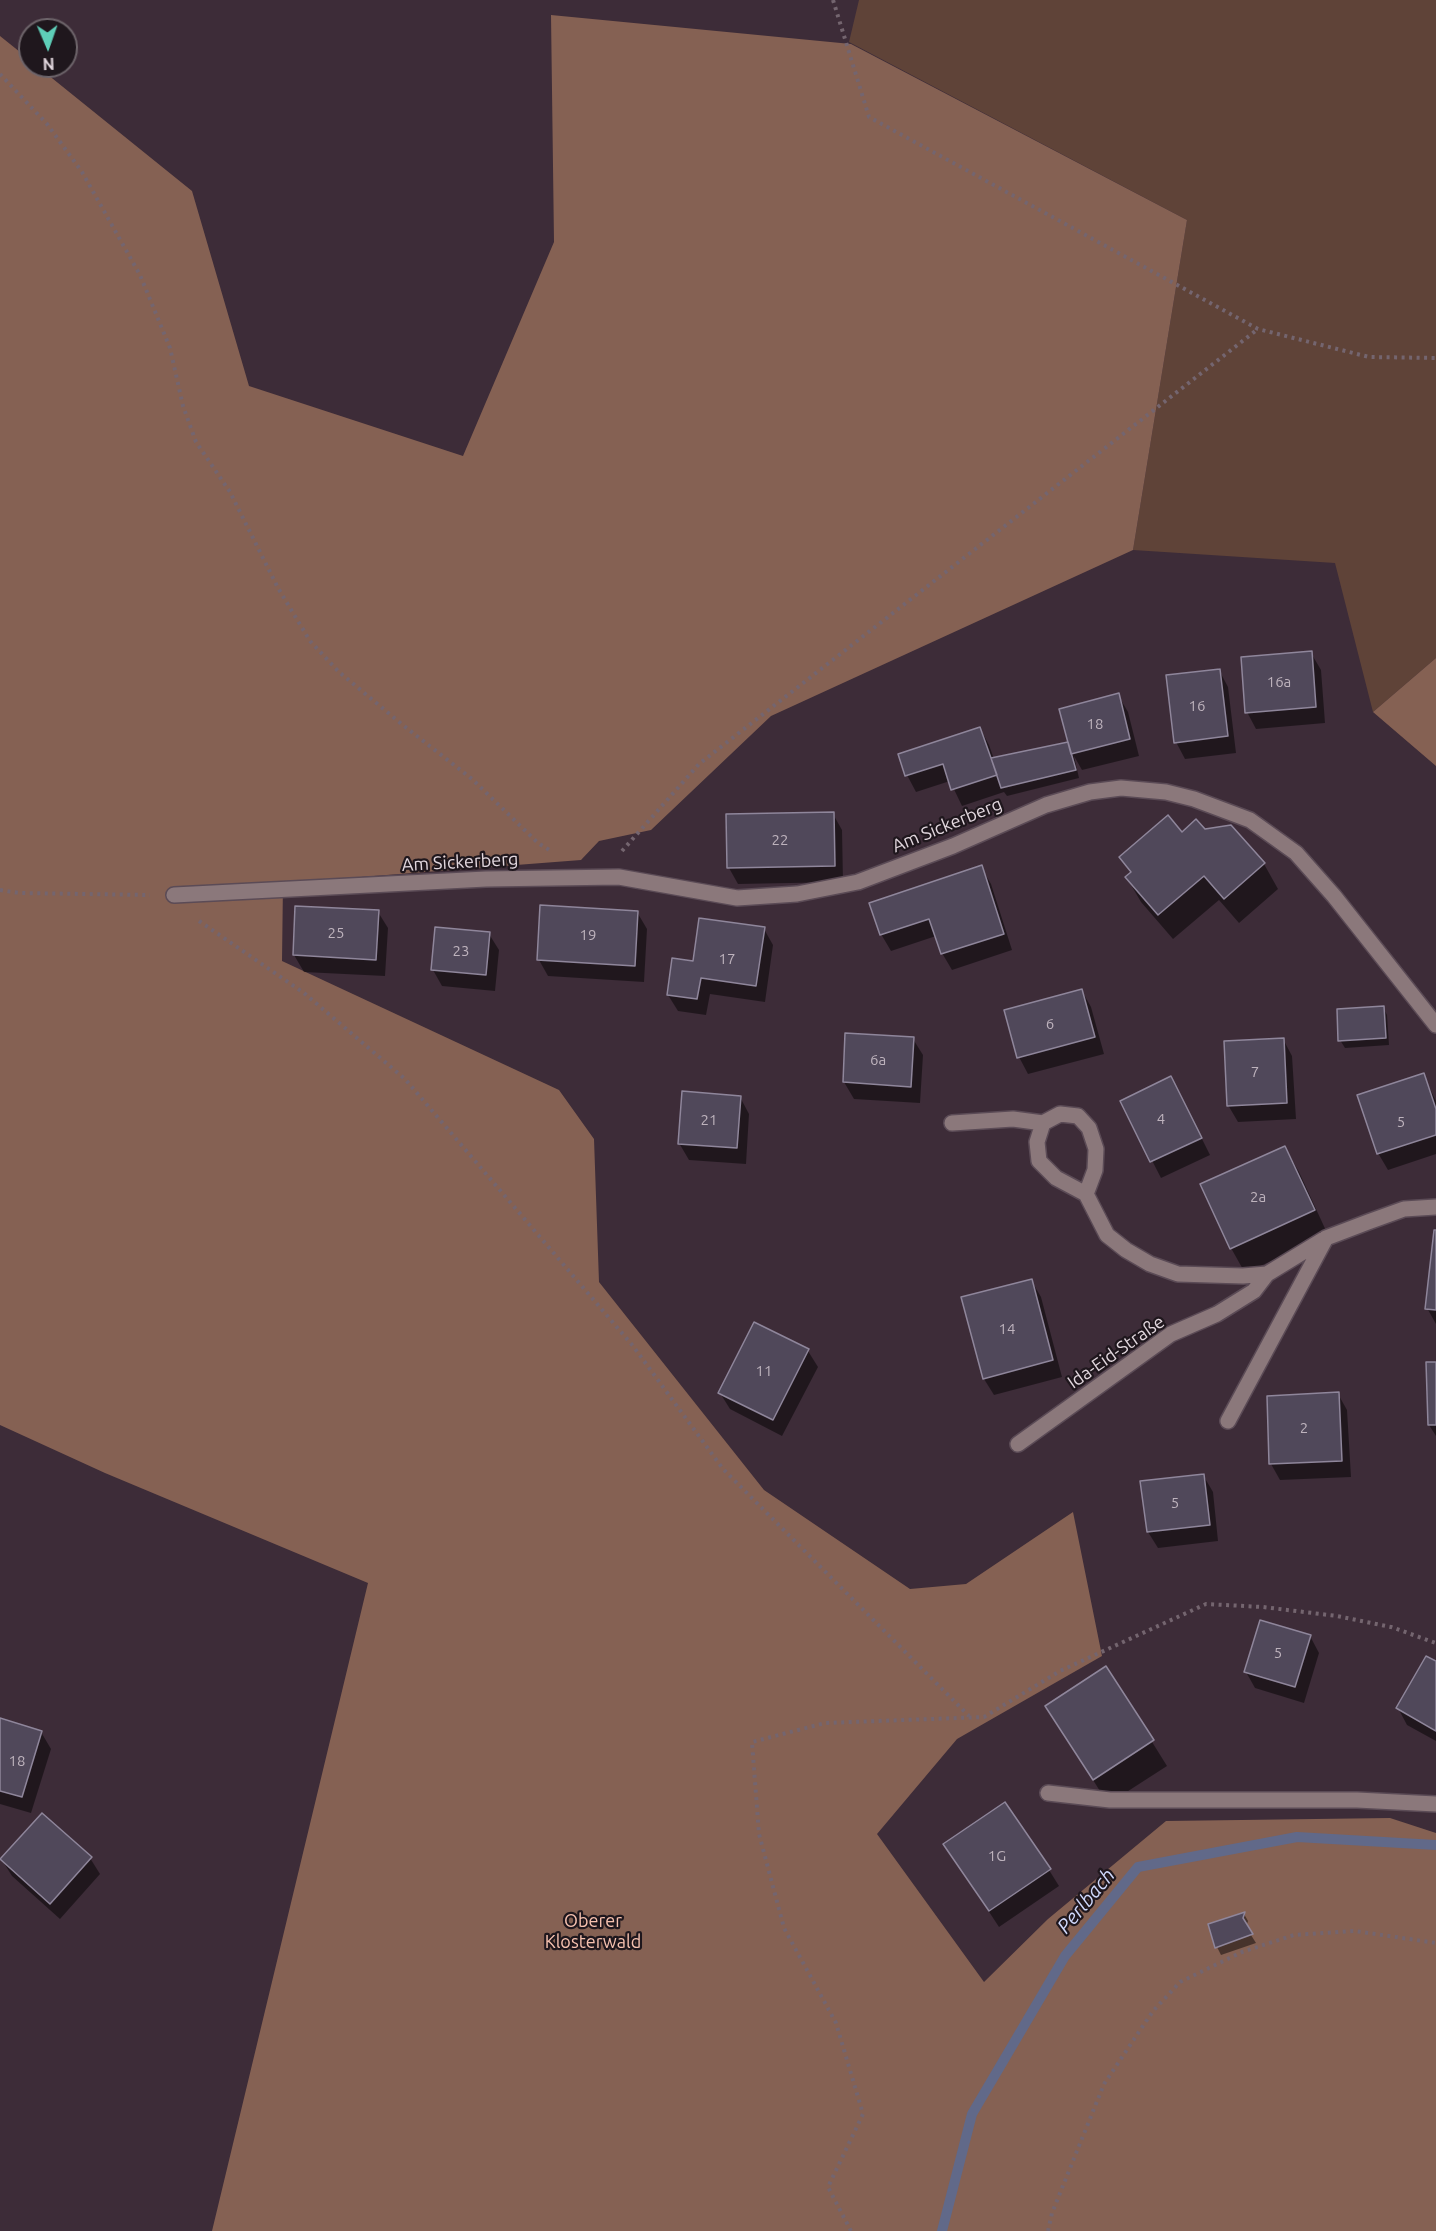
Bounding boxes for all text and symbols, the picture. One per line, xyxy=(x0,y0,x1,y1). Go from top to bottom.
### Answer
north arrow xyxy=(18,18,78,78)
text: N xyxy=(42,55,55,73)
house number: 16a xyxy=(1267,673,1291,691)
house number: 16 xyxy=(1189,697,1205,715)
house number: 18 xyxy=(1087,715,1103,733)
street label: Am Sickerberg xyxy=(889,793,1005,857)
house number: 22 xyxy=(772,831,788,849)
street label: Am Sickerberg xyxy=(401,848,519,876)
house number: 25 xyxy=(328,924,344,942)
house number: 19 xyxy=(580,926,596,944)
house number: 23 xyxy=(453,942,469,960)
house number: 17 xyxy=(719,950,735,968)
house number: 6 xyxy=(1046,1015,1054,1033)
house number: 6a xyxy=(870,1051,886,1069)
house number: 7 xyxy=(1251,1063,1259,1081)
house number: 4 xyxy=(1157,1110,1165,1128)
house number: 21 xyxy=(701,1111,717,1129)
house number: 5 xyxy=(1397,1113,1405,1131)
house number: 2a xyxy=(1250,1188,1266,1206)
street label: Ida-Eid-Straße xyxy=(1063,1311,1169,1393)
house number: 14 xyxy=(999,1320,1015,1338)
house number: 11 xyxy=(756,1362,772,1380)
house number: 2 xyxy=(1300,1419,1308,1437)
house number: 5 xyxy=(1171,1494,1179,1512)
house number: 5 xyxy=(1274,1644,1282,1662)
house number: 18 xyxy=(9,1752,25,1770)
house number: 1G xyxy=(988,1847,1006,1865)
water label: Perlbach xyxy=(1052,1864,1120,1938)
park label: Oberer Klosterwald xyxy=(545,1910,641,1952)

